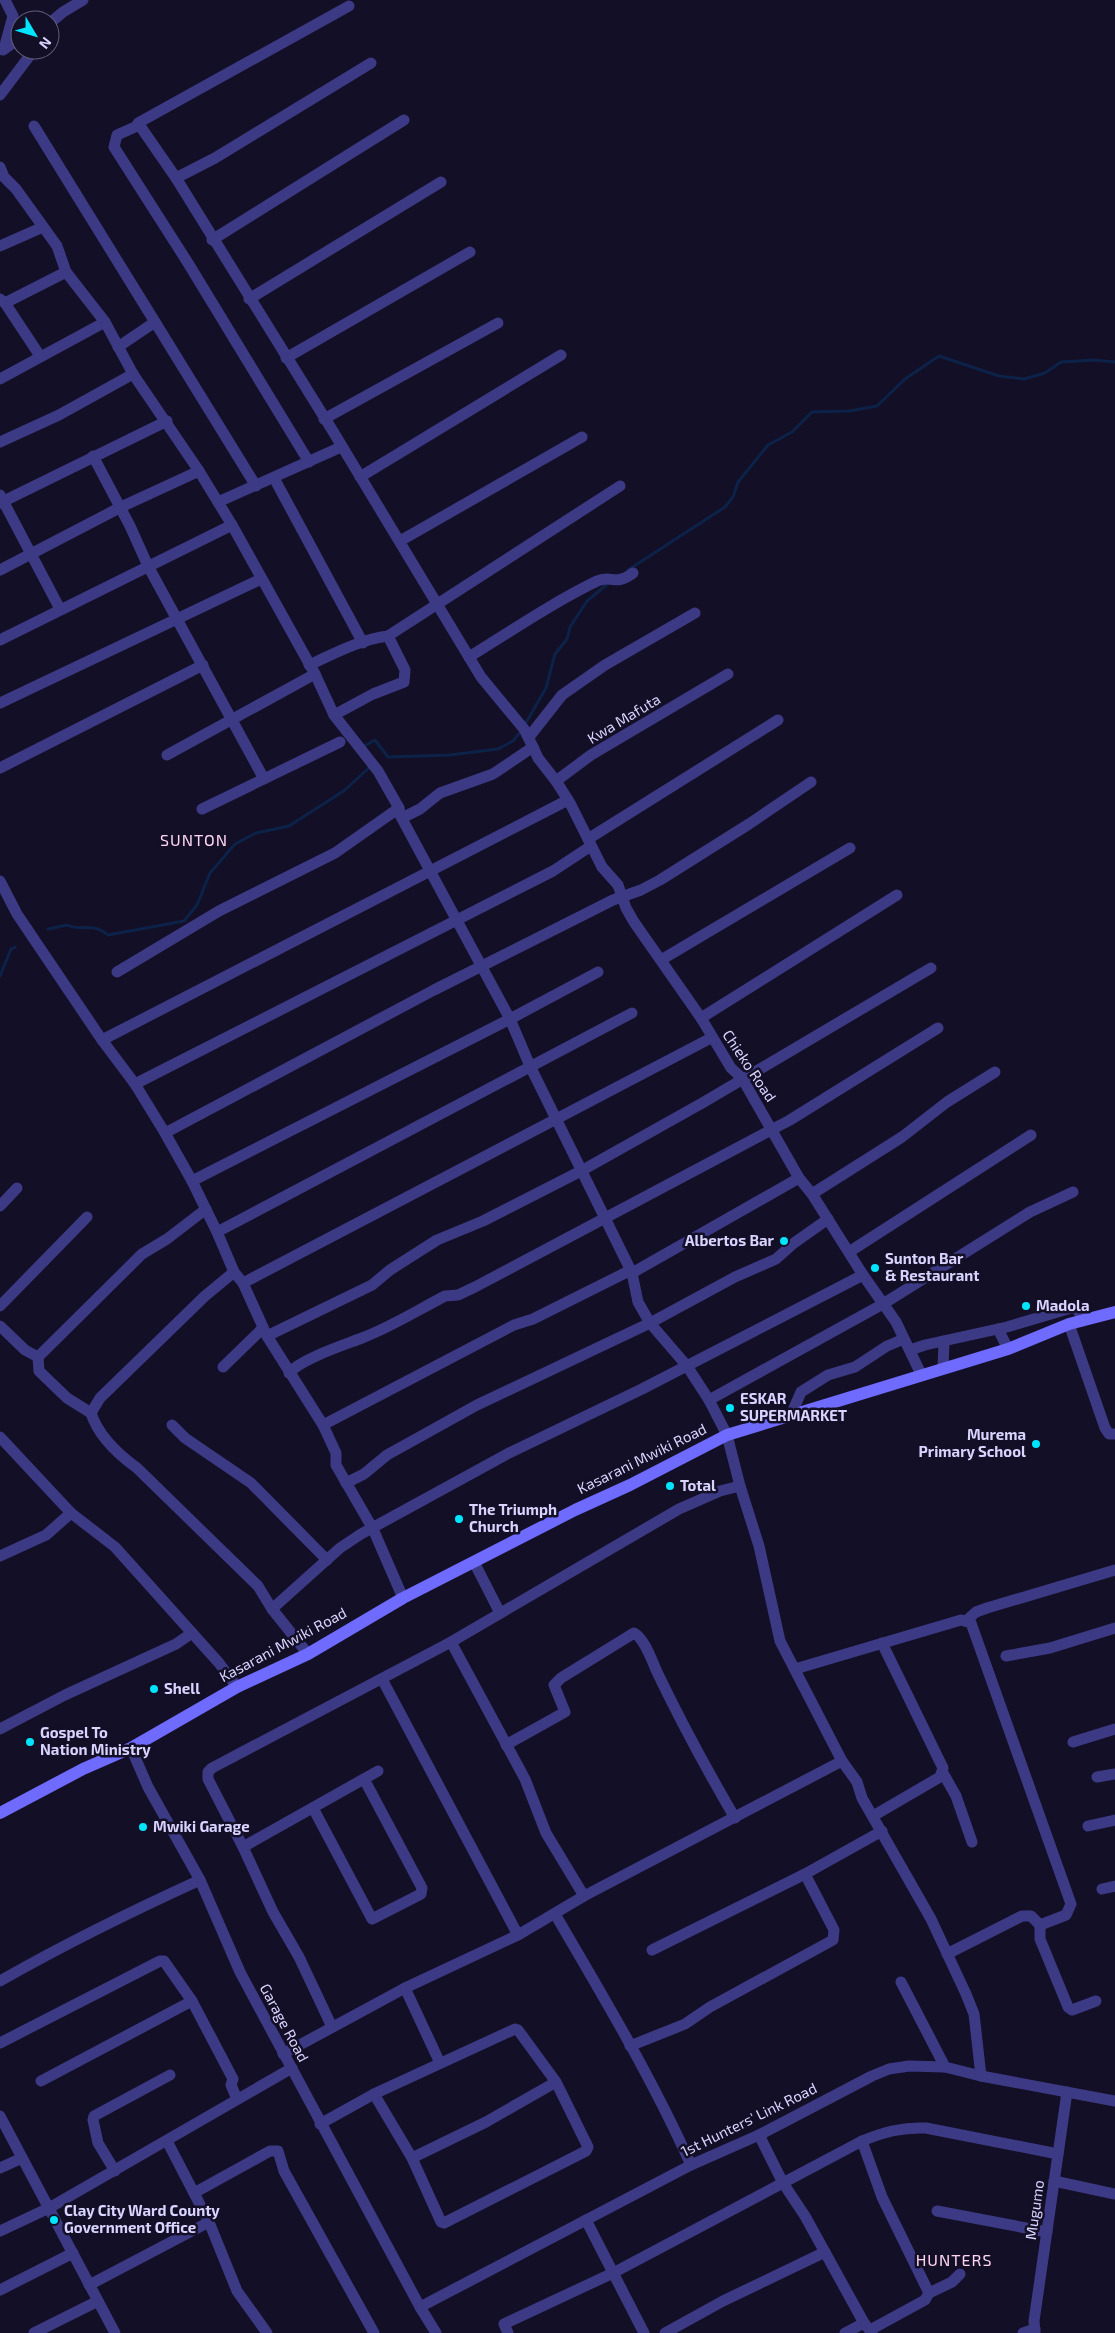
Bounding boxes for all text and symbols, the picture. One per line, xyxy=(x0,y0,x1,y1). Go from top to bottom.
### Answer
north arrow xyxy=(10,10,60,60)
text: N xyxy=(36,34,55,53)
street label: Kwa Mafuta xyxy=(584,689,663,747)
district label: SUNTON xyxy=(160,830,228,849)
street label: Chieko Road xyxy=(719,1026,780,1105)
place label: Albertos Bar xyxy=(685,1231,775,1249)
marker: Albertos Bar xyxy=(778,1235,790,1247)
place label: Sunton Bar & Restaurant xyxy=(885,1249,979,1284)
marker: Sunton Bar & Restaurant xyxy=(869,1262,881,1274)
place label: Madola xyxy=(1036,1296,1090,1314)
marker: Madola xyxy=(1020,1300,1032,1312)
place label: ESKAR SUPERMARKET xyxy=(740,1389,847,1424)
marker: ESKAR SUPERMARKET xyxy=(724,1402,736,1414)
street label: Kasarani Mwiki Road xyxy=(574,1419,709,1497)
place label: Murema Primary School xyxy=(919,1425,1026,1461)
marker: Murema Primary School xyxy=(1030,1438,1042,1450)
place label: Total xyxy=(680,1476,716,1494)
marker: Total xyxy=(664,1480,676,1492)
place label: The Triumph Church xyxy=(469,1500,557,1535)
marker: The Triumph Church xyxy=(453,1513,465,1525)
street label: Kasarani Mwiki Road xyxy=(216,1603,349,1685)
place label: Shell xyxy=(164,1679,200,1697)
marker: Shell xyxy=(148,1683,160,1695)
place label: Gospel To Nation Ministry xyxy=(40,1723,151,1759)
marker: Gospel To Nation Ministry xyxy=(24,1736,36,1748)
place label: Mwiki Garage xyxy=(153,1817,250,1835)
marker: Mwiki Garage xyxy=(137,1821,149,1833)
street label: Garage Road xyxy=(257,1980,313,2065)
street label: 1st Hunters' Link Road xyxy=(678,2078,820,2160)
street label: Mugumo xyxy=(1021,2179,1047,2241)
place label: Clay City Ward County Government Office xyxy=(64,2201,220,2236)
marker: Clay City Ward County Government Office xyxy=(48,2214,60,2226)
district label: HUNTERS xyxy=(916,2250,992,2269)

